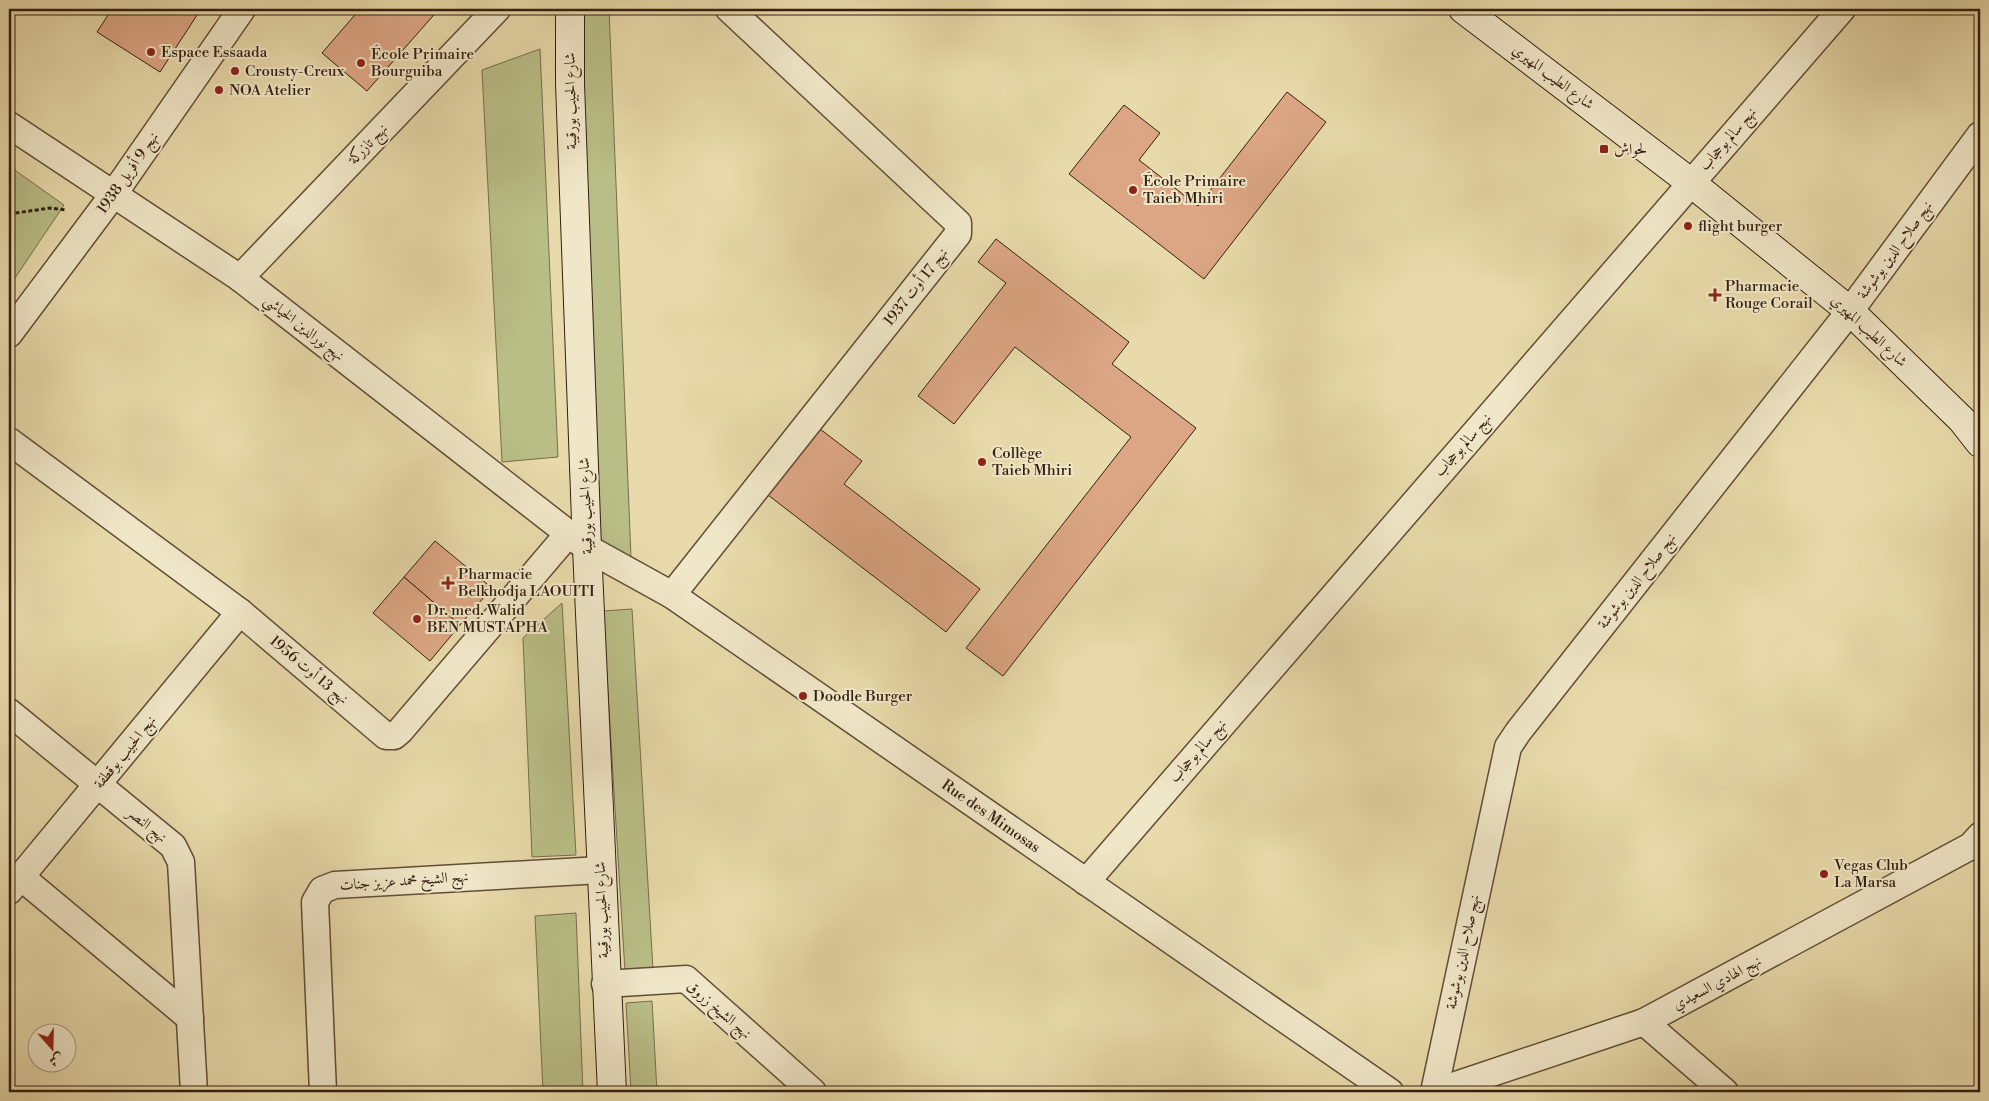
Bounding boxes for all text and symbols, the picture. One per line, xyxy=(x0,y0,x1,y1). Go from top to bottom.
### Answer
street label: شارع الطيب المهيري xyxy=(1507,40,1598,116)
place label: Espace Essaada xyxy=(161,43,268,62)
place label: École Primaire Bourguiba xyxy=(370,44,474,81)
marker: Espace Essaada xyxy=(145,46,157,58)
street label: شارع الحبيب بورقيبة xyxy=(561,52,584,150)
marker: École Primaire Bourguiba xyxy=(355,57,367,69)
place label: Crousty-Creux xyxy=(245,62,345,81)
marker: Crousty-Creux xyxy=(229,65,241,77)
place label: NOA Atelier xyxy=(229,81,311,100)
marker: NOA Atelier xyxy=(213,84,225,96)
street label: نهج سالم بوحجاب xyxy=(1695,103,1764,177)
street label: نهج تازركة xyxy=(343,120,395,172)
street label: نهج 9 أفريل 1938 xyxy=(91,127,167,220)
place label: لحواش xyxy=(1614,140,1647,159)
marker: لحواش xyxy=(1598,143,1610,155)
place label: École Primaire Taieb Mhiri xyxy=(1143,171,1246,208)
marker: École Primaire Taieb Mhiri xyxy=(1127,184,1139,196)
street label: نهج صلاح الدين بوشوشة xyxy=(1853,197,1940,305)
place label: flight burger xyxy=(1698,217,1783,236)
marker: flight burger xyxy=(1682,220,1694,232)
street label: نهج 17 أوت 1937 xyxy=(878,243,956,332)
place label: Pharmacie Rouge Corail xyxy=(1725,277,1813,313)
marker: Pharmacie Rouge Corail xyxy=(1709,289,1721,301)
street label: نهج نورالدين الخياشي xyxy=(257,291,348,368)
street label: شارع الطيب المهيري xyxy=(1825,291,1911,373)
street label: نهج سالم بوحجاب xyxy=(1430,409,1499,483)
place label: Collège Taieb Mhiri xyxy=(992,444,1072,480)
marker: Collège Taieb Mhiri xyxy=(976,456,988,468)
street label: شارع الحبيب بورقيبة xyxy=(575,457,600,555)
street label: نهج صلاح الدين بوشوشة xyxy=(1594,529,1684,635)
place label: Pharmacie Belkhodja LAOUITI xyxy=(457,565,595,601)
marker: Pharmacie Belkhodja LAOUITI xyxy=(442,577,454,589)
place label: Dr. med. Walid BEN MUSTAPHA xyxy=(426,601,549,637)
marker: Dr. med. Walid BEN MUSTAPHA xyxy=(411,613,423,625)
street label: نهج 13 أوت 1956 xyxy=(263,630,354,712)
place label: Doodle Burger xyxy=(813,687,913,706)
marker: Doodle Burger xyxy=(797,690,809,702)
street label: نهج الحبيب بوقطفة xyxy=(90,711,164,795)
street label: نهج سالم بوحجاب xyxy=(1165,715,1234,789)
street label: Rue des Mimosas xyxy=(938,775,1044,857)
street label: نهج النصر xyxy=(119,802,171,850)
place label: Vegas Club La Marsa xyxy=(1833,856,1908,892)
street label: شارع الحبيب بورقيبة xyxy=(591,861,616,959)
street label: نهج الشيخ محمد عزيز جنات xyxy=(339,867,469,899)
marker: Vegas Club La Marsa xyxy=(1818,868,1830,880)
street label: نهج صلاح الدين بوشوشة xyxy=(1442,893,1488,1012)
street label: نهج الهادي السعيدي xyxy=(1669,952,1766,1018)
street label: نهج الشيخ زروق xyxy=(680,977,755,1046)
north arrow xyxy=(28,1024,78,1074)
text: ش xyxy=(46,1048,66,1070)

